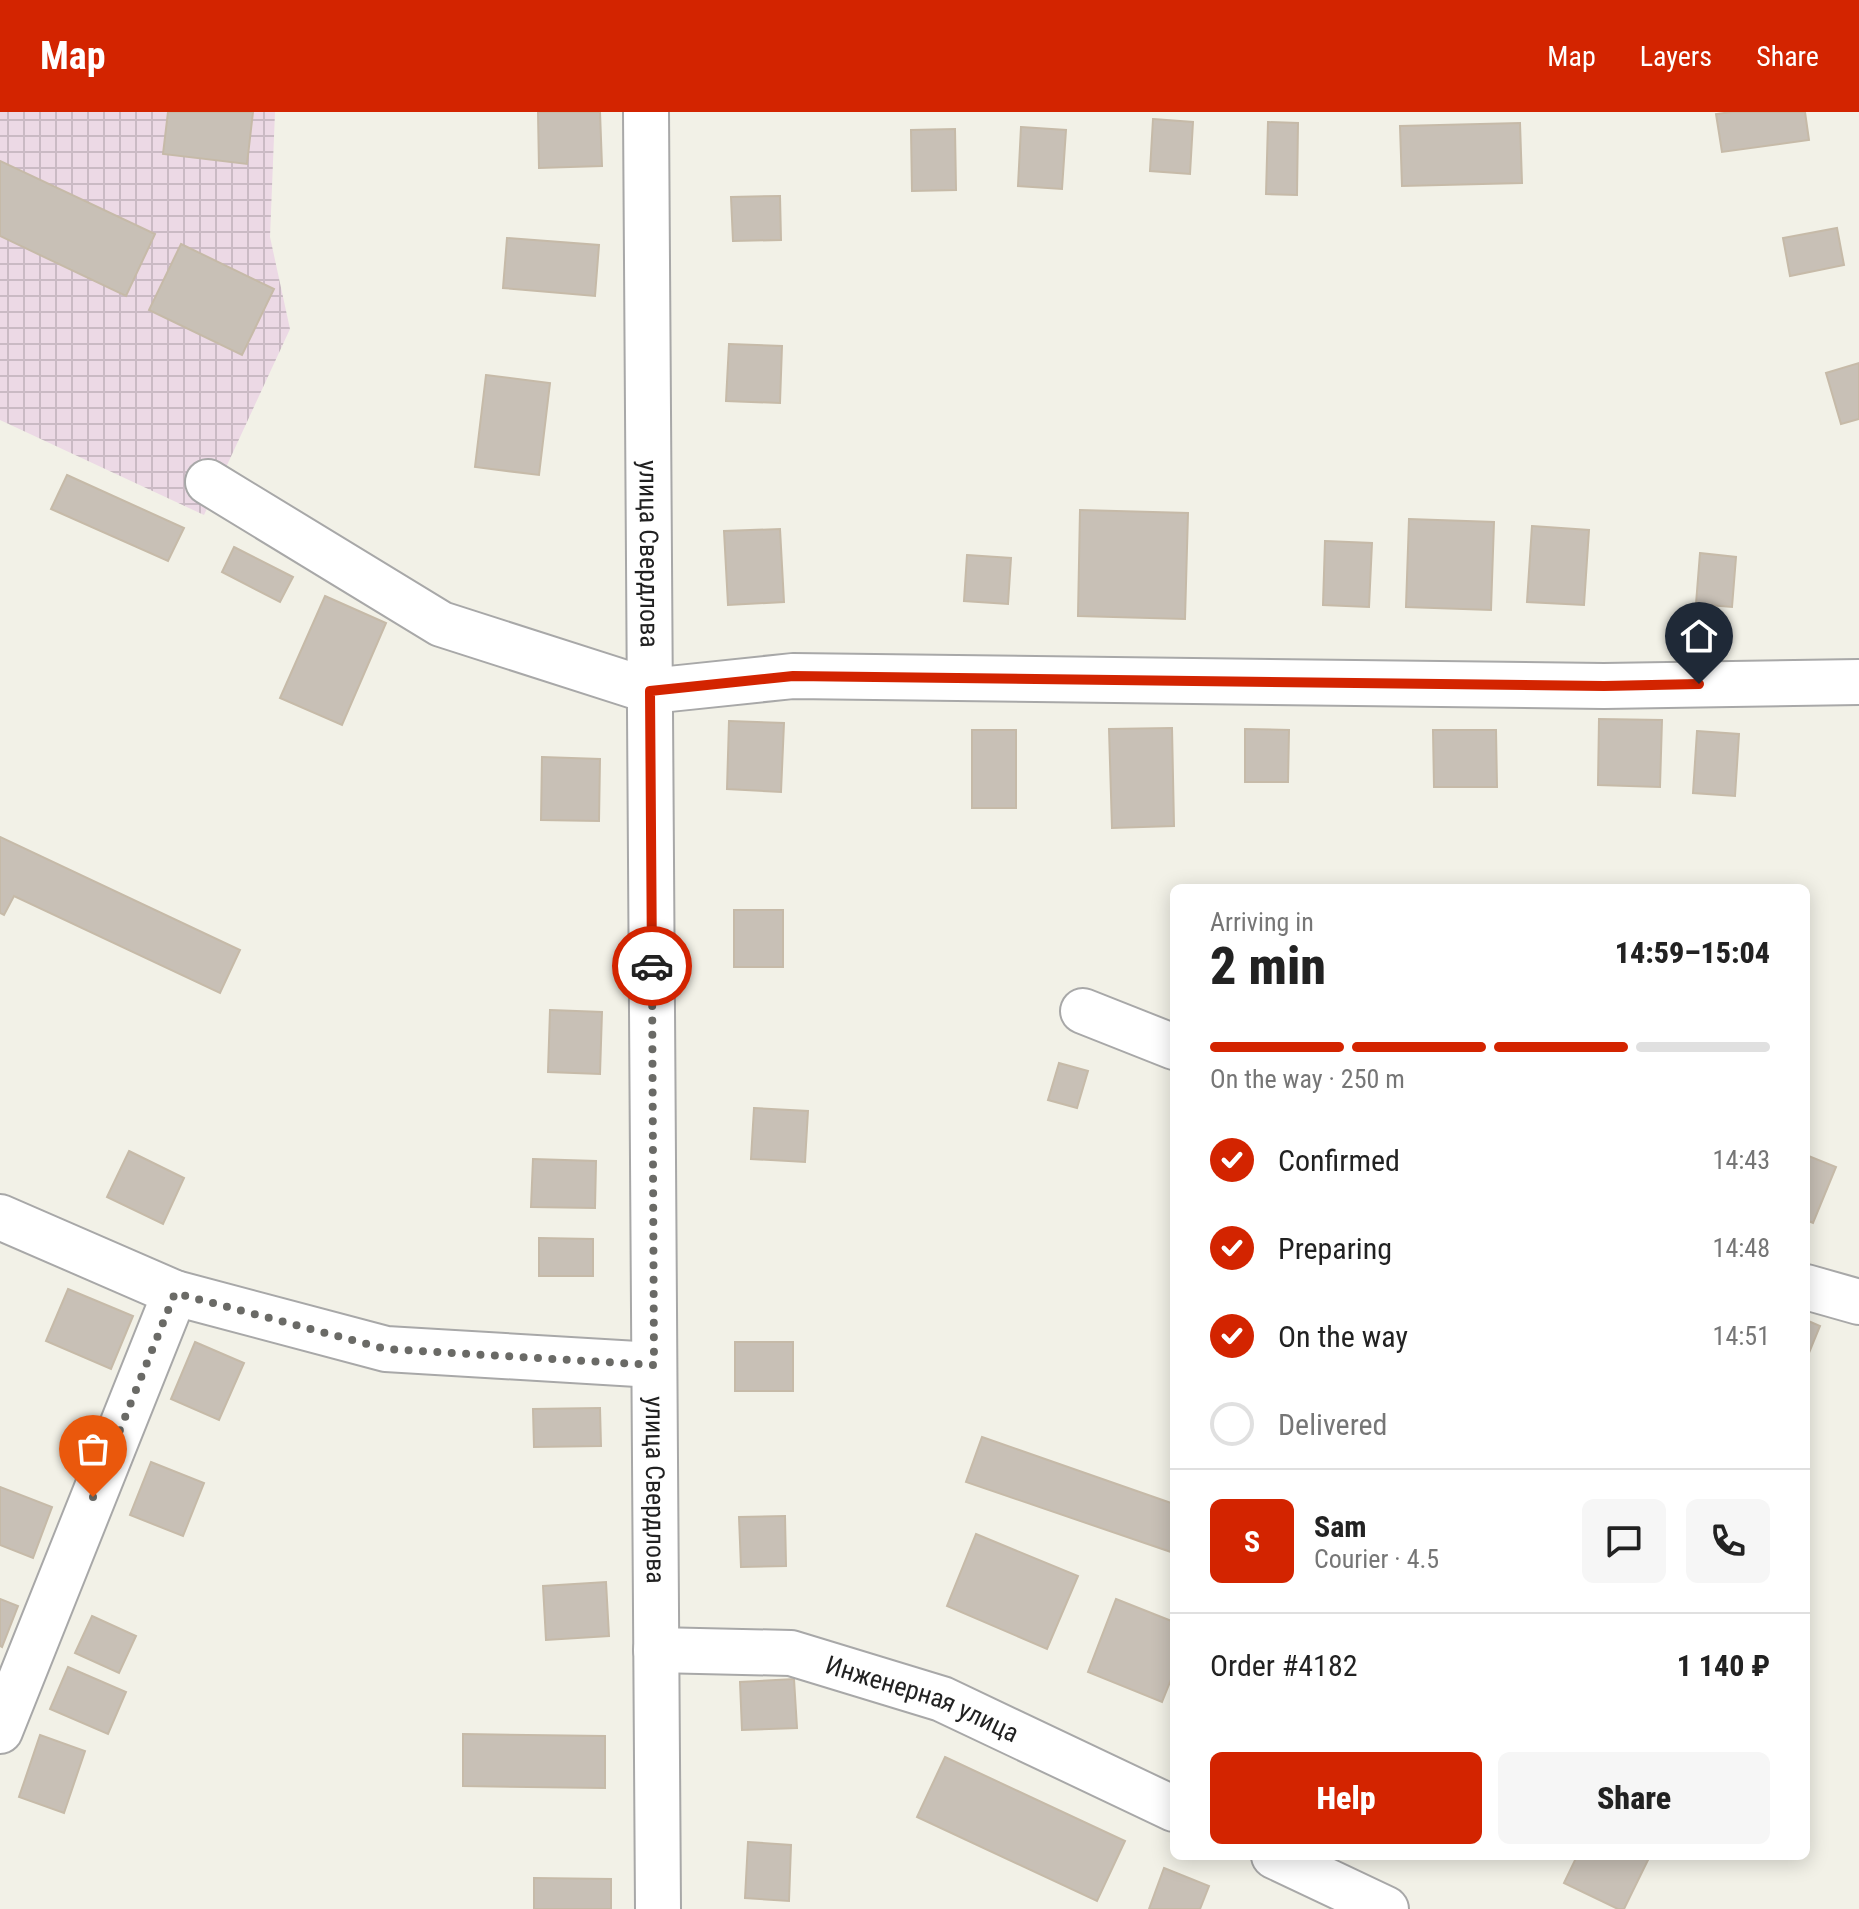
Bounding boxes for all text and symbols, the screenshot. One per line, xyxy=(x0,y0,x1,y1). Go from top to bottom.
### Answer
text: Map xyxy=(40,34,106,78)
text: Map xyxy=(1547,40,1596,73)
text: Layers xyxy=(1640,40,1712,73)
text: Share xyxy=(1756,40,1819,73)
street label: улица Свердлова xyxy=(633,460,665,648)
pin xyxy=(1665,602,1733,684)
icon: home xyxy=(1677,614,1721,658)
text: Arriving in xyxy=(1210,907,1314,937)
courier xyxy=(612,926,692,1006)
text: 14:59–15:04 xyxy=(1615,935,1770,970)
text: 2 min xyxy=(1210,936,1326,997)
icon: car xyxy=(630,944,674,988)
text: On the way · 250 m xyxy=(1210,1064,1405,1094)
icon: check xyxy=(1210,1138,1254,1182)
text: Confirmed xyxy=(1278,1143,1400,1178)
text: 14:43 xyxy=(1713,1145,1770,1175)
icon: check xyxy=(1210,1226,1254,1270)
text: Preparing xyxy=(1278,1231,1392,1266)
text: 14:48 xyxy=(1713,1233,1770,1263)
icon: check xyxy=(1210,1314,1254,1358)
text: On the way xyxy=(1278,1319,1408,1354)
text: 14:51 xyxy=(1713,1321,1770,1351)
street label: улица Свердлова xyxy=(640,1396,671,1584)
text: Delivered xyxy=(1278,1407,1387,1442)
pin xyxy=(59,1415,127,1497)
icon: bag xyxy=(71,1427,115,1471)
button: chat xyxy=(1582,1499,1666,1583)
button: phone xyxy=(1686,1499,1770,1583)
text: Sam xyxy=(1314,1509,1367,1544)
text: S xyxy=(1244,1524,1260,1559)
text: Courier · 4.5 xyxy=(1314,1544,1439,1574)
text: Order #4182 xyxy=(1210,1648,1358,1683)
text: 1 140 ₽ xyxy=(1677,1648,1770,1683)
street label: Инженерная улица xyxy=(822,1649,1024,1748)
button: Help xyxy=(1210,1752,1482,1844)
button: Share xyxy=(1498,1752,1770,1844)

